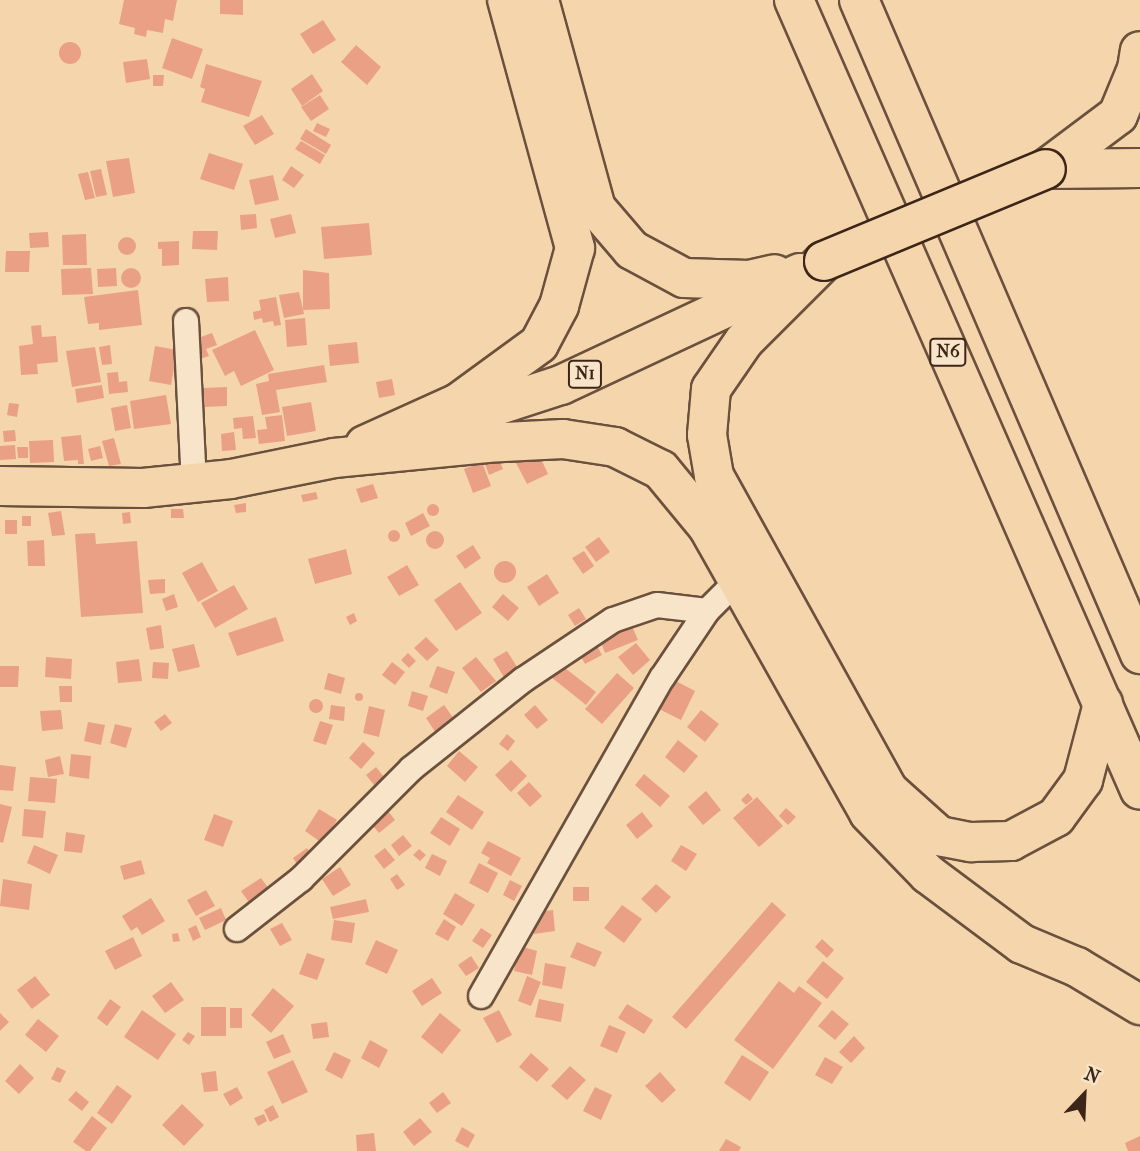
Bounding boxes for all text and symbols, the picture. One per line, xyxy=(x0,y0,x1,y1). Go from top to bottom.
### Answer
road number: N6 xyxy=(929,338,967,366)
road number: N1 xyxy=(568,360,602,388)
north arrow xyxy=(1049,1060,1119,1130)
text: N xyxy=(1081,1063,1103,1089)

